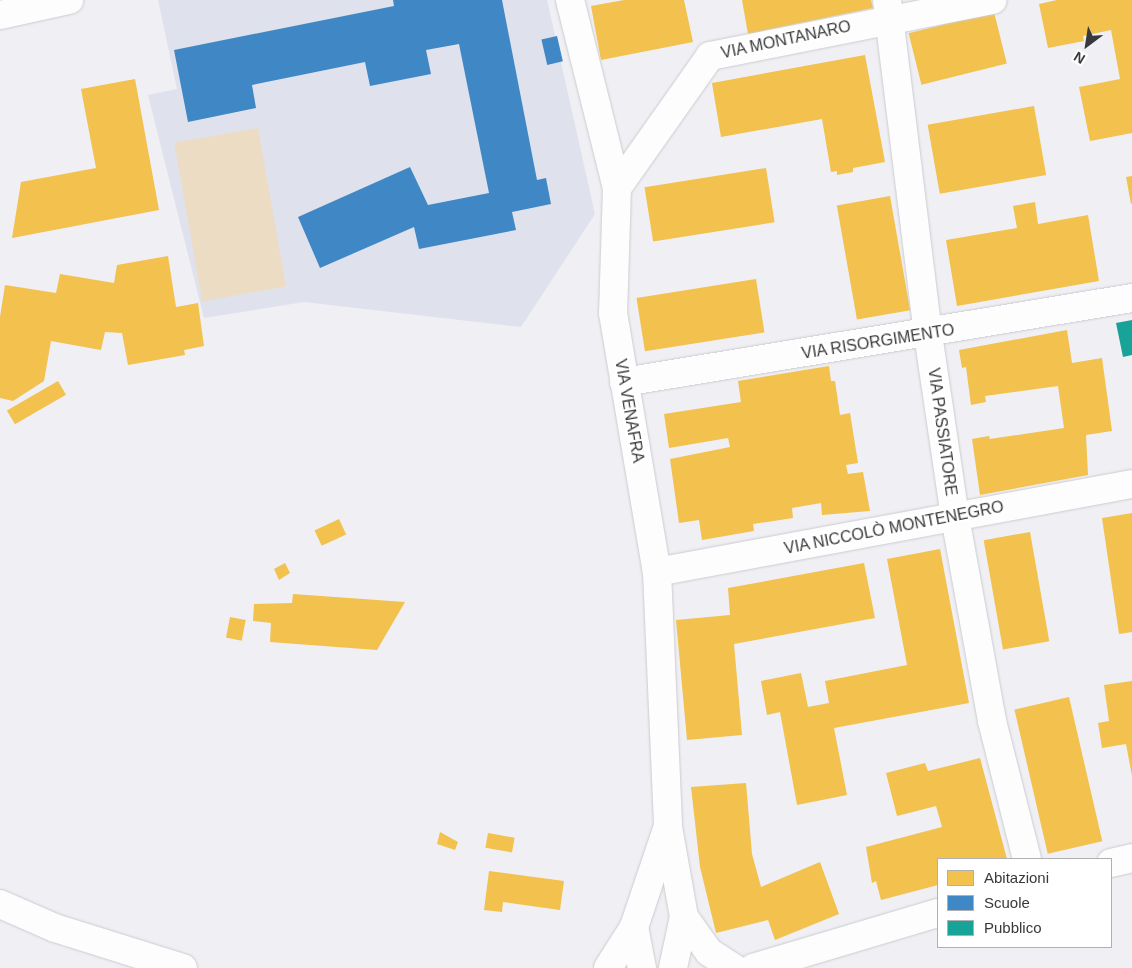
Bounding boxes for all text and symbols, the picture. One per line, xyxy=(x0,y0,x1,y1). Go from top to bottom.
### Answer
street label: VIA MONTANARO xyxy=(719,17,853,63)
north arrow xyxy=(1062,20,1112,70)
text: N xyxy=(1071,48,1088,67)
street label: VIA RISORGIMENTO xyxy=(800,320,956,364)
street label: VIA VENAFRA xyxy=(610,357,648,465)
street label: VIA PASSIATORE xyxy=(923,366,961,498)
street label: VIA NICCOLÒ MONTENEGRO xyxy=(782,497,1006,559)
legend xyxy=(937,858,1112,948)
text: Abitazioni xyxy=(984,869,1049,886)
text: Scuole xyxy=(984,894,1030,911)
text: Pubblico xyxy=(984,919,1042,936)

